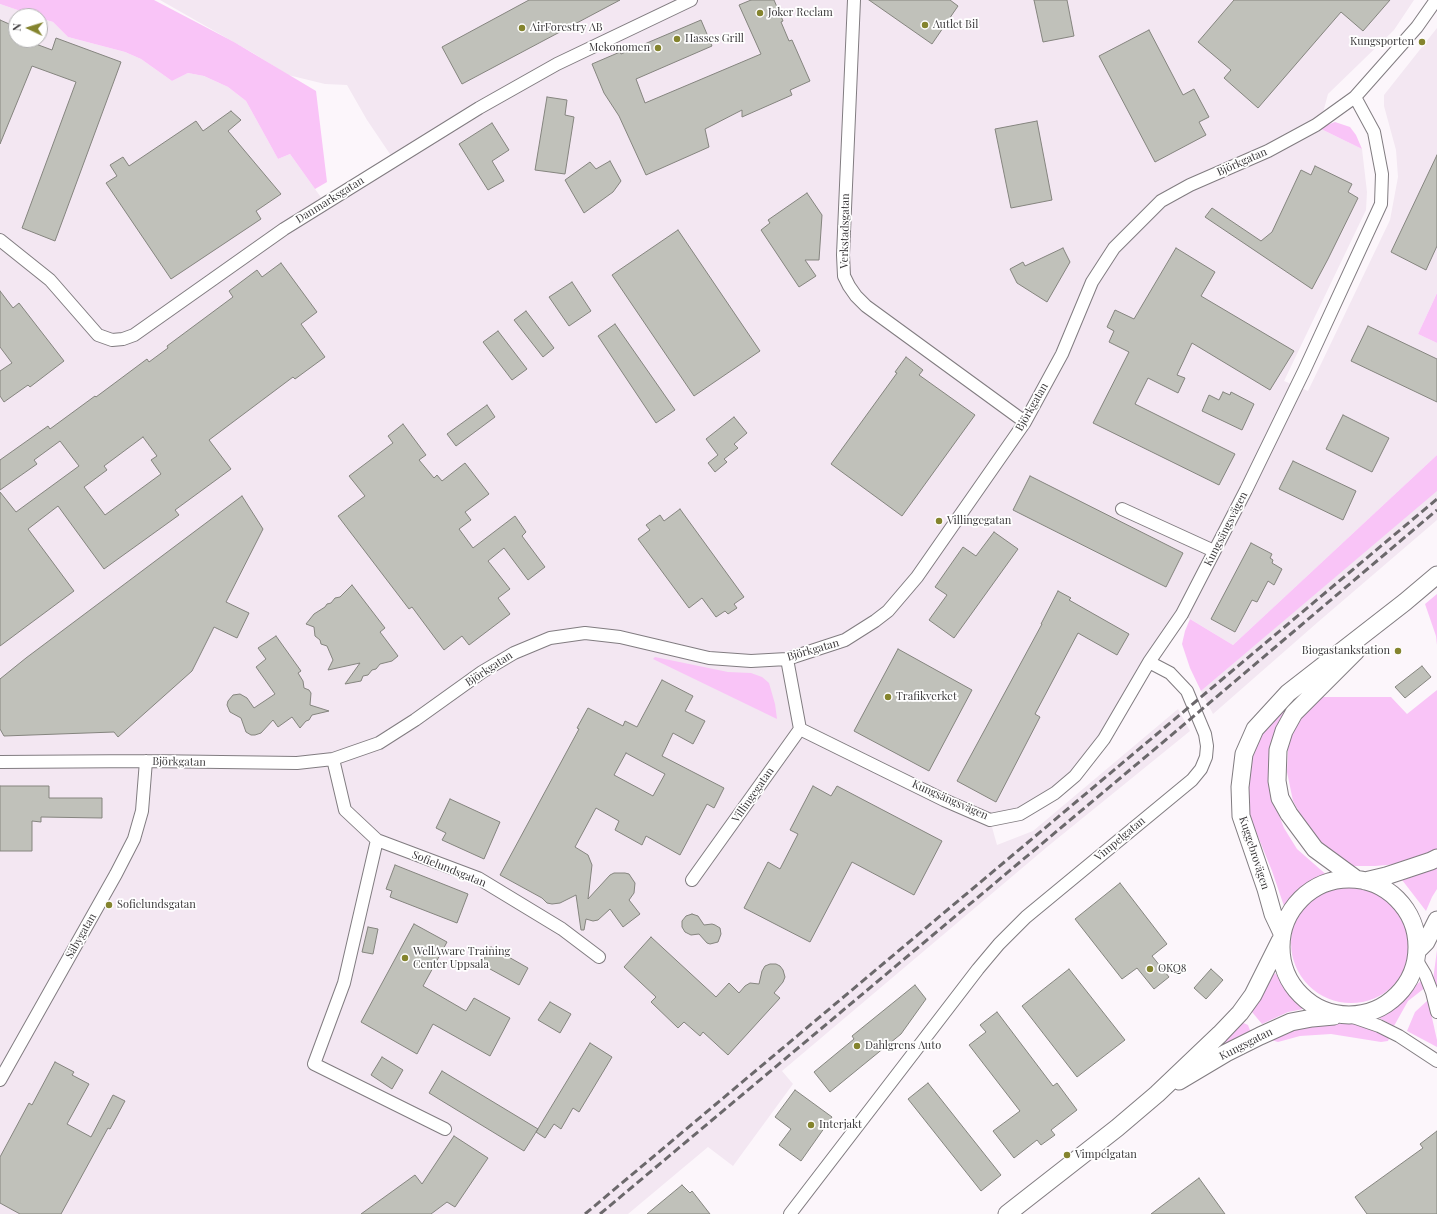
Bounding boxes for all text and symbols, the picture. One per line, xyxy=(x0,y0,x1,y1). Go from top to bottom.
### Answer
place label: Joker Reclam xyxy=(768,6,833,20)
north arrow xyxy=(8,8,48,48)
marker: Joker Reclam xyxy=(755,8,765,18)
place label: Autlet Bil xyxy=(933,18,978,32)
marker: Autlet Bil xyxy=(920,20,930,30)
place label: AirForestry AB xyxy=(530,21,603,35)
text: N xyxy=(9,23,24,32)
marker: AirForestry AB xyxy=(517,23,527,33)
place label: Hasses Grill xyxy=(685,32,744,46)
marker: Hasses Grill xyxy=(672,34,682,44)
place label: Kungsporten xyxy=(1350,35,1414,49)
marker: Kungsporten xyxy=(1417,37,1427,47)
place label: Mekonomen xyxy=(589,41,650,55)
marker: Mekonomen xyxy=(653,43,663,53)
street label: Björkgatan xyxy=(1215,145,1269,179)
street label: Danmarksgatan xyxy=(293,174,367,226)
street label: Verkstadsgatan xyxy=(838,193,852,269)
street label: Björkgatan xyxy=(1013,380,1051,434)
street label: Kungsängsvägen xyxy=(1202,489,1250,569)
place label: Villingegatan xyxy=(947,514,1011,528)
marker: Villingegatan xyxy=(934,516,944,526)
street label: Björkgatan xyxy=(785,636,841,664)
place label: Biogastankstation xyxy=(1302,644,1390,658)
marker: Biogastankstation xyxy=(1393,646,1403,656)
street label: Björkgatan xyxy=(463,649,515,689)
place label: Trafikverket xyxy=(896,690,957,704)
marker: Trafikverket xyxy=(883,692,893,702)
street label: Björkgatan xyxy=(152,755,206,769)
street label: Villingegatan xyxy=(729,765,777,825)
street label: Kungsängsvägen xyxy=(910,777,990,823)
street label: Vimpelgatan xyxy=(1092,814,1148,864)
street label: Kuggebrovägen xyxy=(1236,815,1272,891)
street label: Sofielundsgatan xyxy=(410,848,488,890)
place label: Sofielundsgatan xyxy=(117,898,196,912)
marker: Sofielundsgatan xyxy=(104,900,114,910)
street label: Säbygatan xyxy=(63,911,99,961)
place label: WellAware Training Center Uppsala xyxy=(413,945,510,971)
marker: WellAware Training Center Uppsala xyxy=(400,953,410,963)
place label: OKQ8 xyxy=(1158,962,1187,976)
marker: OKQ8 xyxy=(1145,964,1155,974)
street label: Kungsgatan xyxy=(1217,1025,1275,1063)
place label: Dahlgrens Auto xyxy=(865,1039,941,1053)
marker: Dahlgrens Auto xyxy=(852,1041,862,1051)
place label: Interjakt xyxy=(819,1118,862,1132)
marker: Interjakt xyxy=(806,1120,816,1130)
place label: Vimpelgatan xyxy=(1075,1148,1137,1162)
marker: Vimpelgatan xyxy=(1062,1150,1072,1160)

